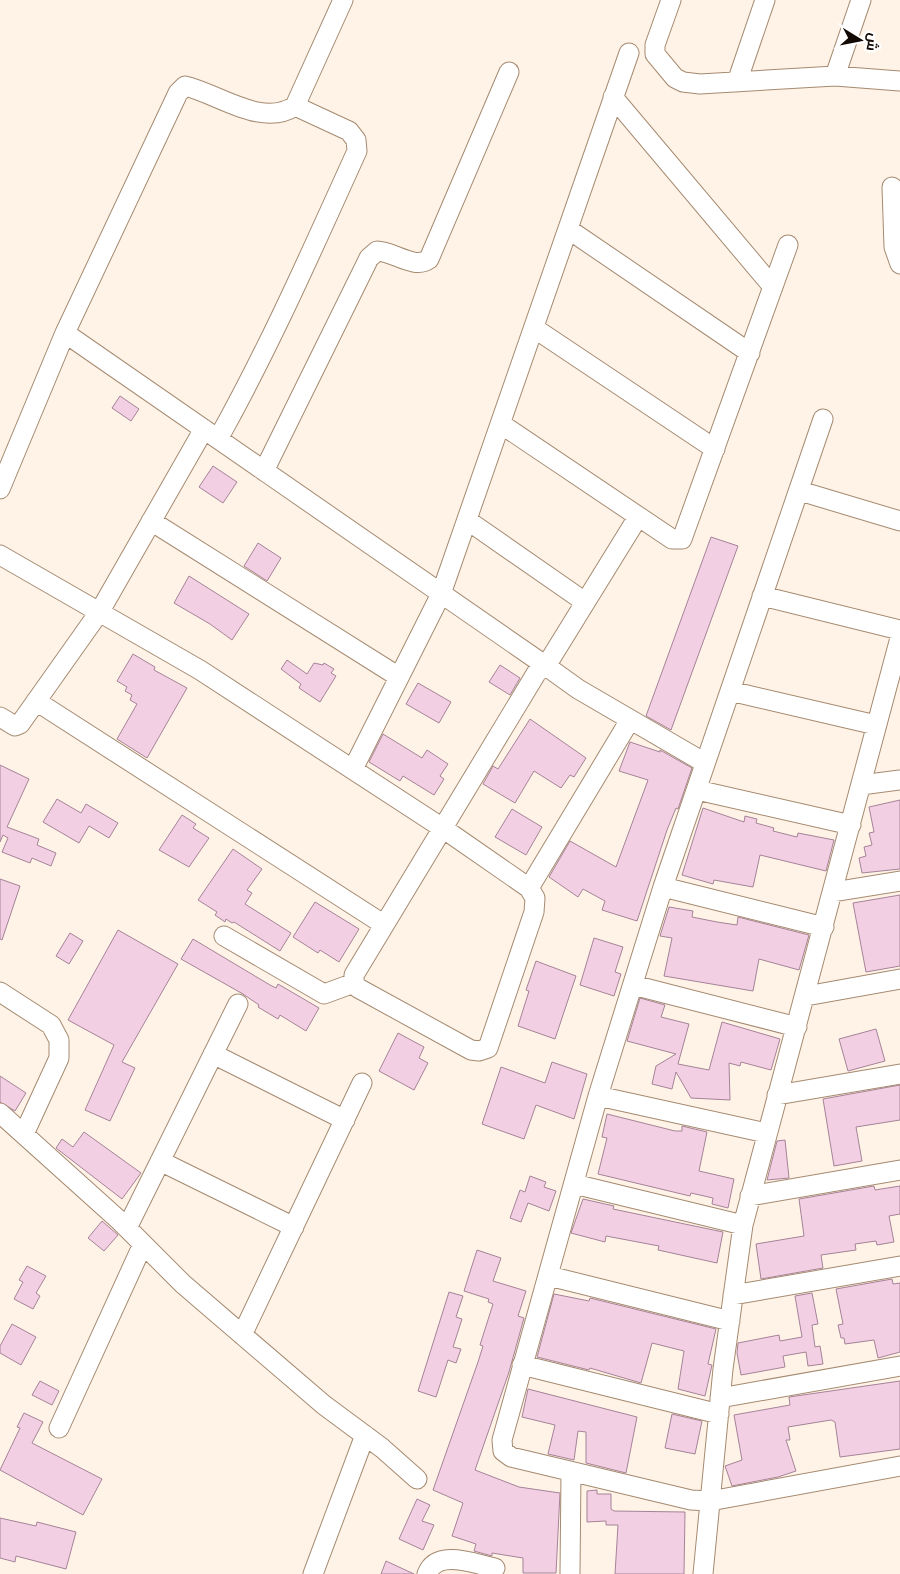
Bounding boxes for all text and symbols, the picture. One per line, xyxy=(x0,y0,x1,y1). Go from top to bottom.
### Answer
north arrow xyxy=(835,15,885,65)
text: ش xyxy=(862,32,883,53)

